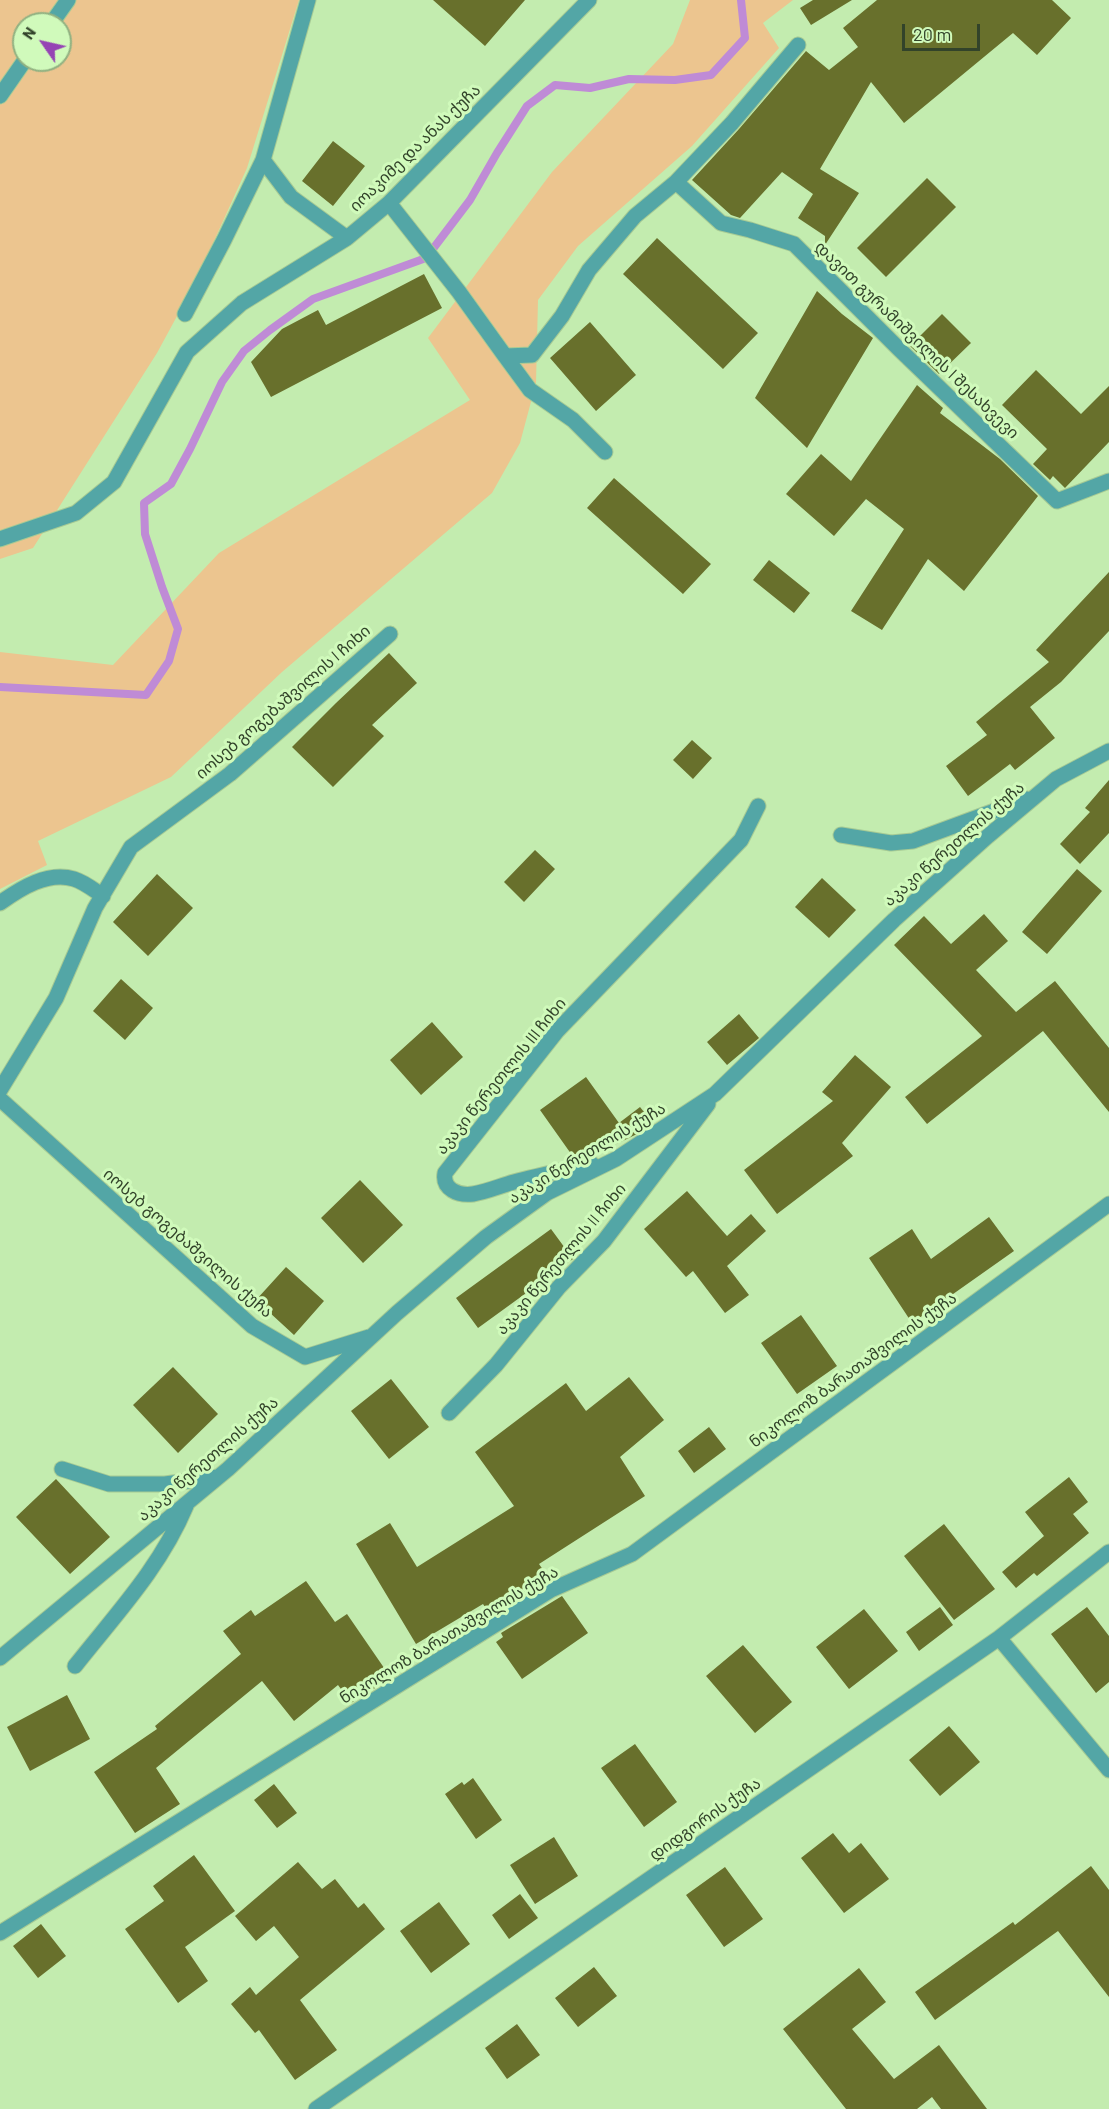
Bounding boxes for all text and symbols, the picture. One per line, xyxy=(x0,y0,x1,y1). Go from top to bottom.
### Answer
north arrow xyxy=(12,12,72,72)
scale bar xyxy=(905,12,983,50)
text: N xyxy=(17,23,39,43)
text: 20 m xyxy=(913,23,951,45)
street label: იოაკიმე და ანას ქუჩა xyxy=(346,80,484,216)
street label: დავით გურამიშვილის I შესახვევი xyxy=(811,237,1023,443)
street label: იოსებ გოგებაშვილის I ჩიხი xyxy=(192,621,374,783)
street label: აკაკი წერეთლის ქუჩა xyxy=(880,778,1028,910)
street label: აკაკი წერეთლის III ჩიხი xyxy=(432,994,570,1158)
street label: აკაკი წერეთლის ქუჩა xyxy=(505,1098,669,1208)
street label: იოსებ გოგებაშვილის ქუჩა xyxy=(100,1164,276,1322)
street label: აკაკი წერეთლის II ჩიხი xyxy=(492,1179,630,1339)
street label: ნიკოლოზ ბარათაშვილის ქუჩა xyxy=(746,1288,960,1452)
street label: აკაკი წერეთლის ქუჩა xyxy=(134,1393,282,1525)
street label: ნიკოლოზ ბარათაშვილის ქუჩა xyxy=(336,1562,562,1708)
street label: დიდგორის ქუჩა xyxy=(646,1773,764,1865)

